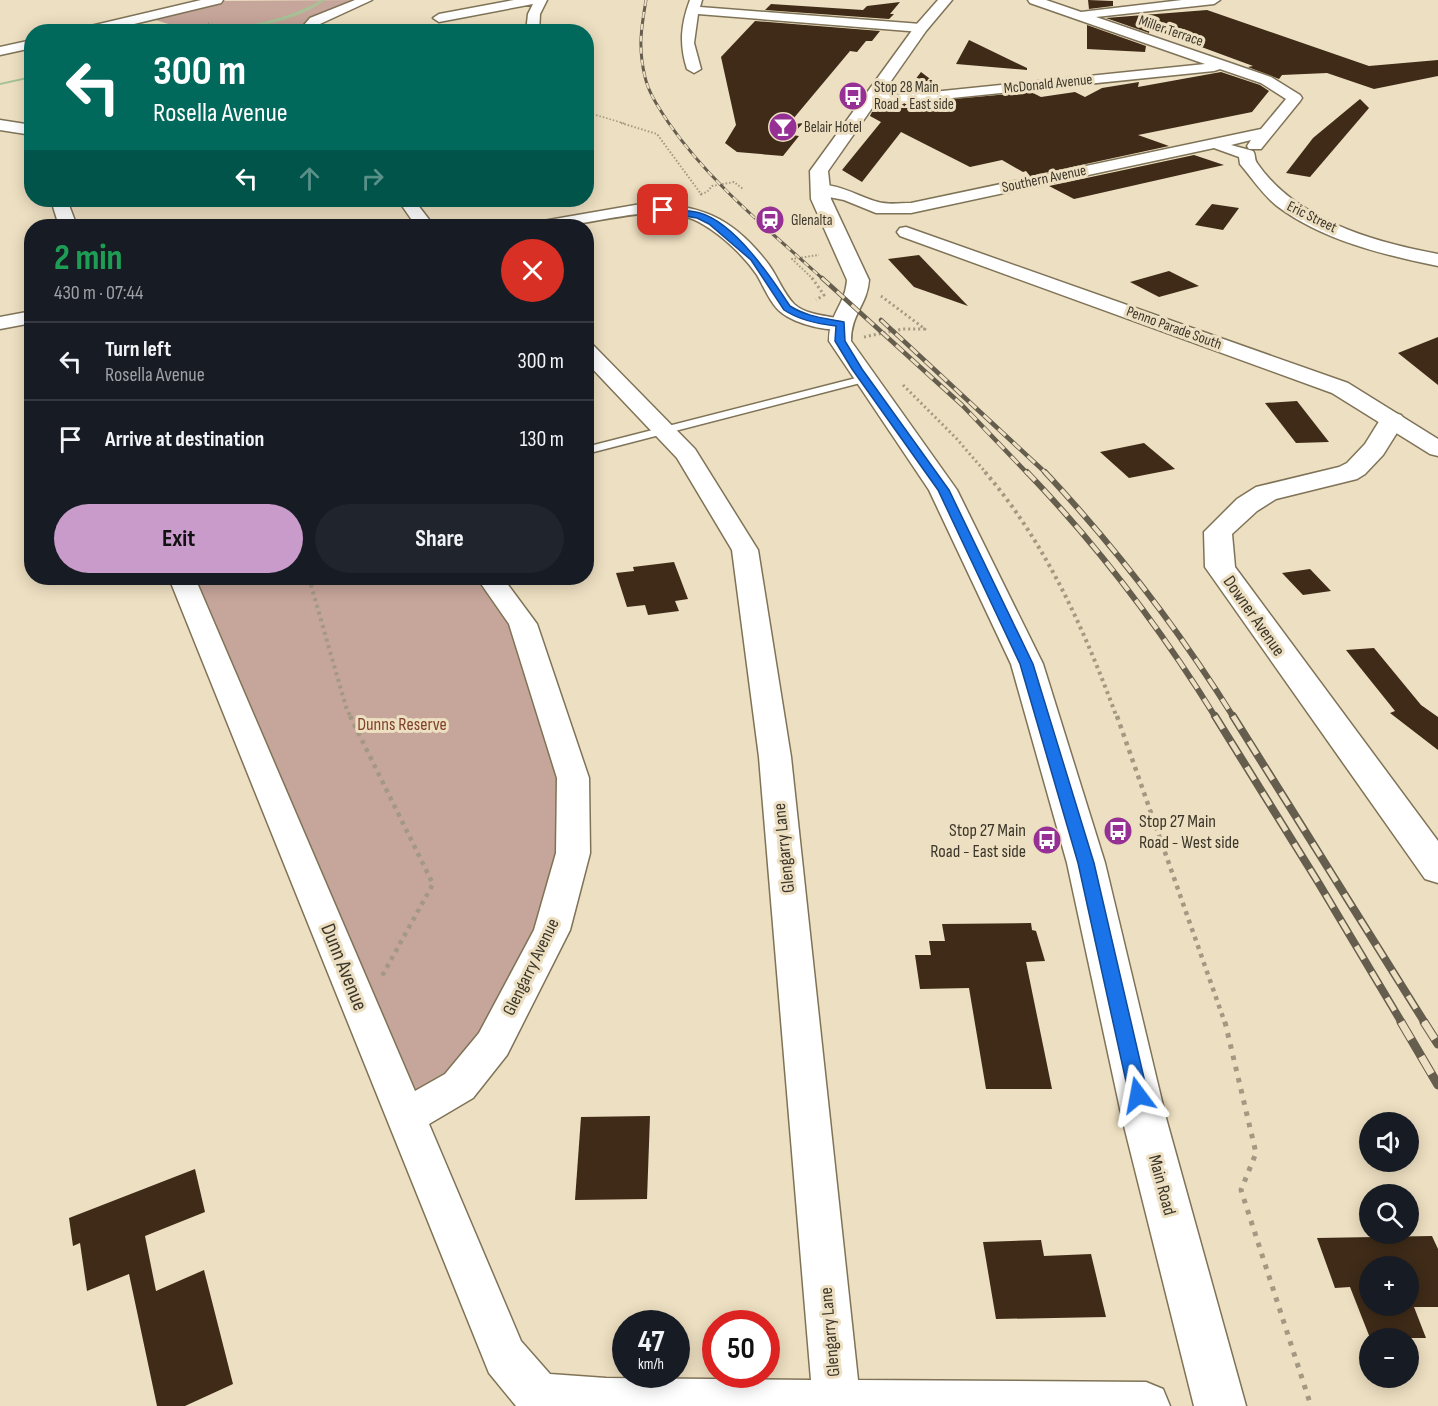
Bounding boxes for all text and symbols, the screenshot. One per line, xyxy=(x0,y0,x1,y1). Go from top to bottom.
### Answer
street label: Miller Terrace xyxy=(1136,11,1206,51)
text: 300 m xyxy=(153,46,246,97)
icon: left xyxy=(54,48,132,126)
street label: McDonald Avenue xyxy=(1003,70,1093,98)
place label: Stop 28 Main Road - East side xyxy=(874,78,954,114)
bus stop icon: Stop 28 Main Road - East side xyxy=(837,80,869,112)
text: Rosella Avenue xyxy=(153,97,288,129)
bar icon: Belair Hotel xyxy=(767,111,799,143)
place label: Belair Hotel xyxy=(804,118,862,137)
street label: Southern Avenue xyxy=(1000,161,1088,197)
icon: left xyxy=(230,162,263,195)
icon: ahead xyxy=(293,162,326,195)
icon: right xyxy=(356,162,389,195)
pin xyxy=(637,184,688,235)
icon: arrive xyxy=(646,193,679,226)
street label: Eric Street xyxy=(1284,197,1341,237)
station icon: Glenalta xyxy=(754,204,786,236)
place label: Glenalta xyxy=(791,211,833,230)
text: 2 min xyxy=(54,237,123,280)
button: close xyxy=(501,239,564,302)
text: 430 m · 07:44 xyxy=(54,281,143,305)
street label: Penno Parade South xyxy=(1124,302,1224,354)
text: Turn left xyxy=(105,336,171,363)
icon: left xyxy=(54,345,87,378)
text: 300 m xyxy=(518,348,564,375)
text: Rosella Avenue xyxy=(105,363,205,387)
icon: arrive xyxy=(54,423,87,456)
text: Arrive at destination xyxy=(105,426,264,453)
text: 130 m xyxy=(520,426,564,453)
button: Exit xyxy=(54,504,303,573)
button: Share xyxy=(315,504,564,573)
street label: Downer Avenue xyxy=(1219,572,1289,660)
park label: Dunns Reserve xyxy=(357,714,447,735)
street label: Glengarry Lane xyxy=(769,802,799,894)
place label: Stop 27 Main Road - West side xyxy=(1139,811,1239,853)
bus stop icon: Stop 27 Main Road - West side xyxy=(1102,815,1134,847)
place label: Stop 27 Main Road - East side xyxy=(930,820,1026,862)
bus stop icon: Stop 27 Main Road - East side xyxy=(1031,824,1063,856)
street label: Glengarry Avenue xyxy=(498,915,564,1019)
street label: Dunn Avenue xyxy=(315,920,373,1014)
position arrow xyxy=(1106,1063,1170,1127)
map controls xyxy=(1359,1112,1419,1388)
button: sound xyxy=(1359,1112,1419,1172)
street label: Main Road xyxy=(1144,1153,1180,1217)
button: search xyxy=(1359,1184,1419,1244)
button: + xyxy=(1359,1256,1419,1316)
street label: Glengarry Lane xyxy=(816,1286,844,1378)
speed limit sign: 50 xyxy=(702,1310,780,1388)
text: 47 xyxy=(638,1324,664,1360)
button: − xyxy=(1359,1328,1419,1388)
text: km/h xyxy=(638,1355,664,1374)

